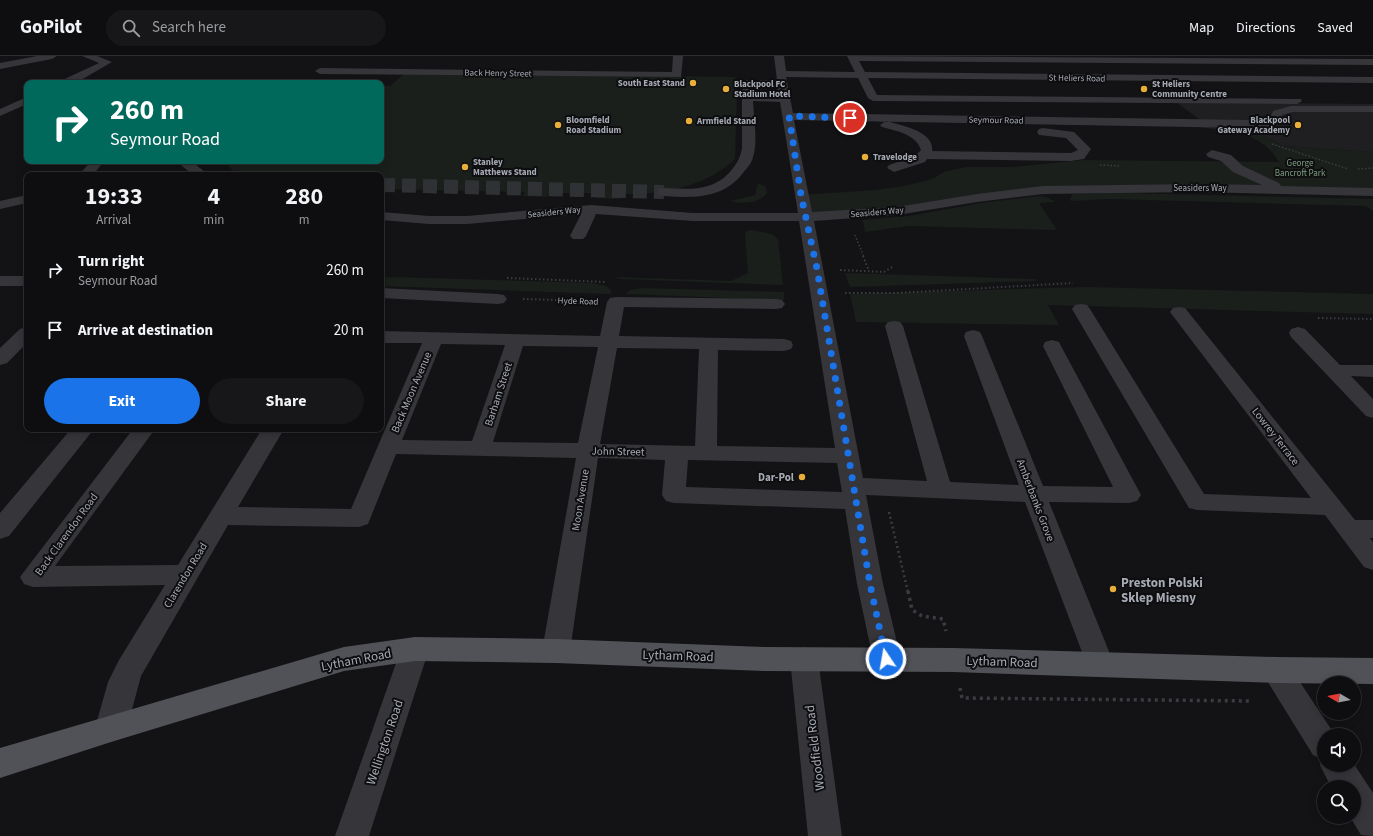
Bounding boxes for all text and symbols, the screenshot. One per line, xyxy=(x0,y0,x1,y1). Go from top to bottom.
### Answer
search box xyxy=(106,10,386,46)
text: GoPilot xyxy=(20,14,82,41)
icon: search xyxy=(120,17,142,39)
text: Search here xyxy=(152,17,226,38)
text: Map xyxy=(1189,18,1214,38)
text: Directions xyxy=(1236,18,1295,38)
text: Saved xyxy=(1317,18,1353,38)
street label: Back Henry Street xyxy=(464,66,532,81)
street label: St Heliers Road xyxy=(1049,72,1105,85)
place label: South East Stand xyxy=(618,77,685,90)
marker: South East Stand xyxy=(688,78,698,88)
place label: Blackpool FC Stadium Hotel xyxy=(734,78,791,101)
place label: St Heliers Community Centre xyxy=(1152,78,1227,101)
marker: Blackpool FC Stadium Hotel xyxy=(721,84,731,94)
marker: St Heliers Community Centre xyxy=(1139,84,1149,94)
text: 260 m xyxy=(110,90,184,130)
icon: right xyxy=(44,96,96,148)
pin xyxy=(833,101,867,135)
icon: arrive xyxy=(839,107,861,129)
place label: Bloomfield Road Stadium xyxy=(566,114,622,137)
street label: Seymour Road xyxy=(968,114,1024,127)
place label: Blackpool Gateway Academy xyxy=(1217,114,1290,137)
place label: Armfield Stand xyxy=(696,115,756,128)
marker: Armfield Stand xyxy=(684,116,694,126)
marker: Bloomfield Road Stadium xyxy=(553,120,563,130)
marker: Blackpool Gateway Academy xyxy=(1293,120,1303,130)
text: Seymour Road xyxy=(110,127,220,152)
place label: Travelodge xyxy=(873,151,917,164)
marker: Travelodge xyxy=(860,152,870,162)
place label: Stanley Matthews Stand xyxy=(473,156,537,179)
park label: George Bancroft Park xyxy=(1275,157,1326,180)
marker: Stanley Matthews Stand xyxy=(460,162,470,172)
text: 19:33 xyxy=(85,179,143,214)
text: 4 xyxy=(208,179,220,214)
text: 280 xyxy=(285,179,323,214)
street label: Seasiders Way xyxy=(1173,182,1228,195)
street label: Seasiders Way xyxy=(527,203,582,222)
street label: Seasiders Way xyxy=(850,204,905,221)
text: Arrival xyxy=(96,211,131,229)
text: min xyxy=(203,211,224,229)
text: m xyxy=(299,211,310,229)
text: Turn right xyxy=(78,251,144,272)
icon: right xyxy=(44,259,66,281)
text: 260 m xyxy=(326,260,364,281)
text: Seymour Road xyxy=(78,272,157,290)
street label: Hyde Road xyxy=(557,294,599,309)
icon: arrive xyxy=(44,319,66,341)
text: Arrive at destination xyxy=(78,320,213,341)
text: 20 m xyxy=(334,320,364,341)
street label: Back Moon Avenue xyxy=(388,349,436,435)
street label: Barham Street xyxy=(481,360,516,428)
button: Exit xyxy=(44,378,200,424)
button: Share xyxy=(208,378,364,424)
street label: Lowrey Terrace xyxy=(1248,404,1303,469)
street label: John Street xyxy=(591,444,645,459)
street label: Amberbanks Grove xyxy=(1013,457,1058,544)
street label: Moon Avenue xyxy=(568,468,593,532)
place label: Dar-Pol xyxy=(758,470,795,485)
marker: Dar-Pol xyxy=(797,472,807,482)
street label: Back Clarendon Road xyxy=(31,490,101,578)
street label: Clarendon Road xyxy=(160,540,211,611)
place label: Preston Polski Sklep Miesny xyxy=(1121,574,1203,607)
marker: Preston Polski Sklep Miesny xyxy=(1108,584,1118,594)
position arrow xyxy=(865,638,907,680)
street label: Lytham Road xyxy=(320,644,393,676)
street label: Lytham Road xyxy=(642,646,714,666)
street label: Lytham Road xyxy=(966,652,1038,672)
north arrow xyxy=(1317,676,1361,720)
map controls xyxy=(1317,676,1361,824)
street label: Wellington Road xyxy=(362,697,408,787)
street label: Woodfield Road xyxy=(801,704,829,792)
button: sound xyxy=(1317,728,1361,772)
button: search xyxy=(1317,780,1361,824)

